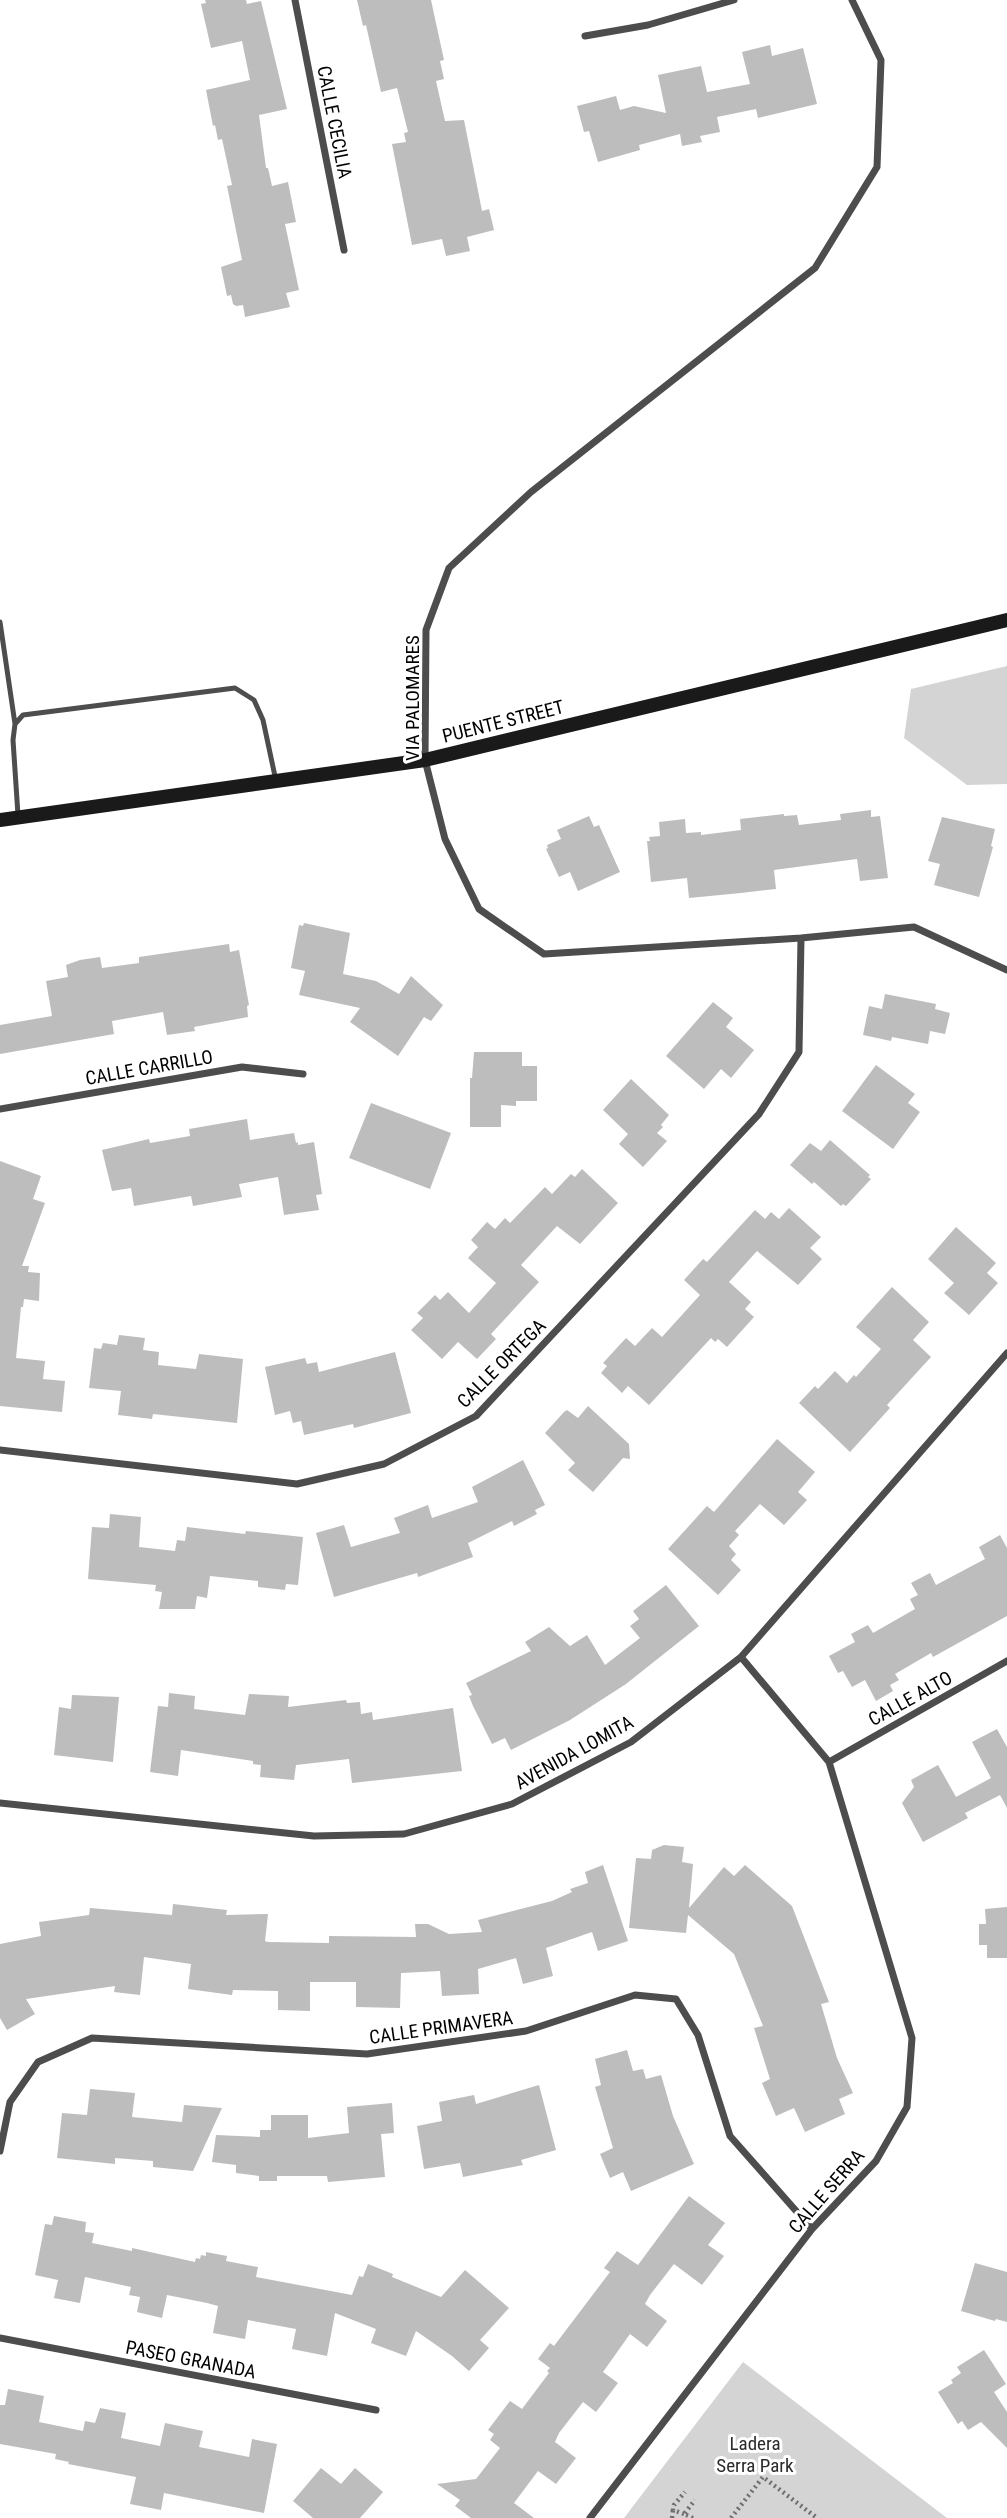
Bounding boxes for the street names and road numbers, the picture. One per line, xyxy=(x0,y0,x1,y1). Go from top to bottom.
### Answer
street label: CALLE CECILIA xyxy=(312,64,357,180)
street label: VIA PALOMARES xyxy=(401,635,424,761)
street label: PUENTE STREET xyxy=(440,695,566,748)
street label: CALLE CARRILLO xyxy=(84,1045,215,1090)
street label: CALLE ORTEGA xyxy=(452,1314,550,1412)
street label: CALLE ALTO xyxy=(864,1666,956,1731)
street label: AVENIDA LOMITA xyxy=(511,1710,637,1794)
street label: CALLE PRIMAVERA xyxy=(368,2006,514,2049)
street label: CALLE SERRA xyxy=(784,2144,869,2238)
street label: PASEO GRANADA xyxy=(124,2336,258,2383)

